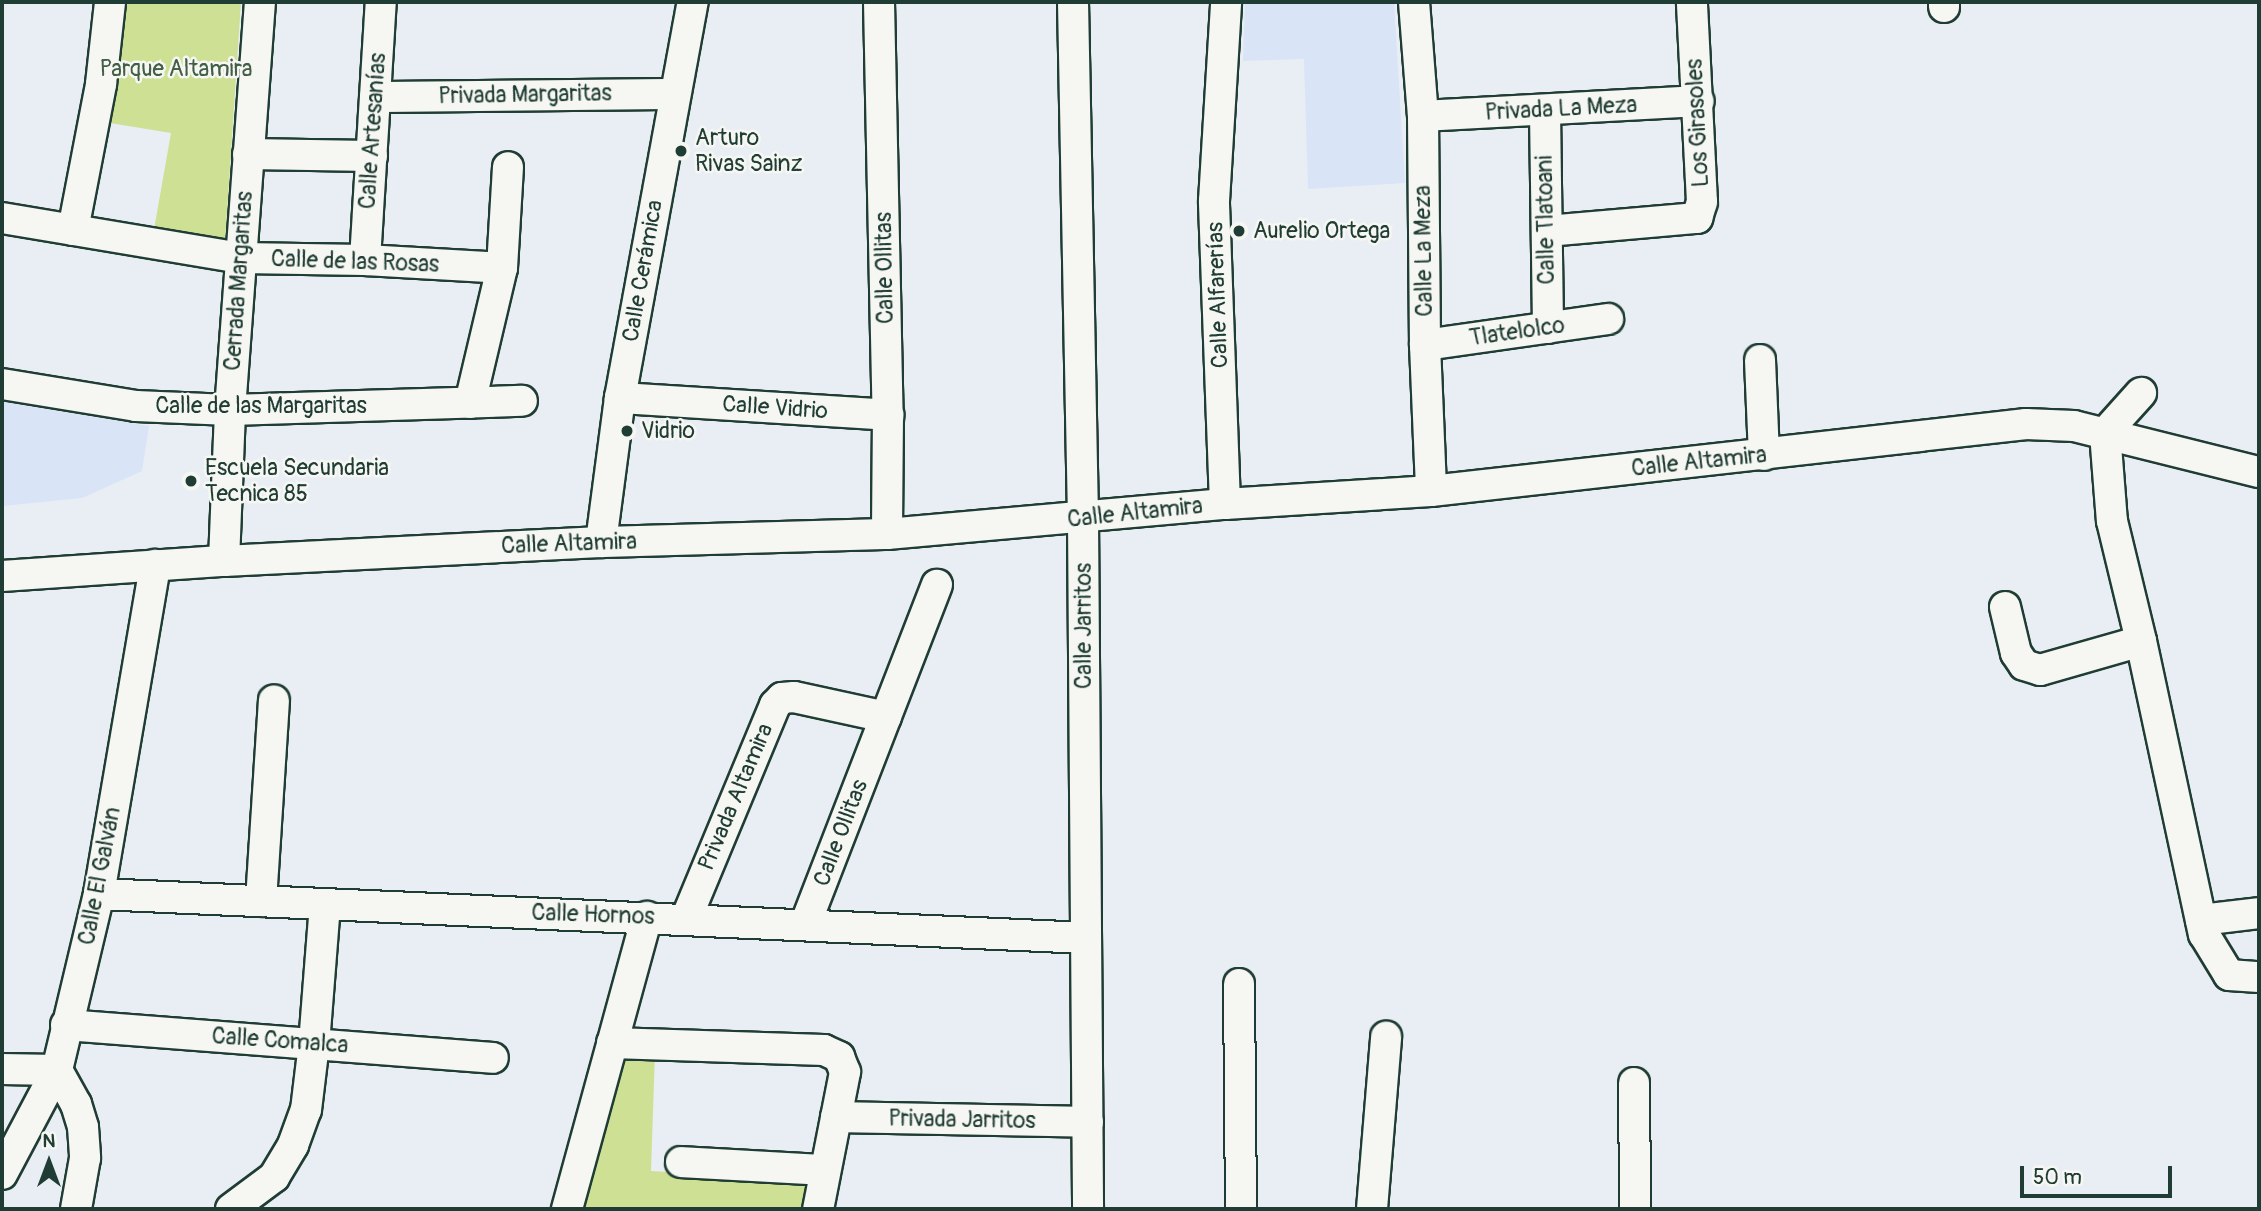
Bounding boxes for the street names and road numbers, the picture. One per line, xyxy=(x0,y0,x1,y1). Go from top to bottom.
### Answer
street label: Calle Artesanías xyxy=(354,52,392,210)
street label: Los Girasoles xyxy=(1681,58,1715,188)
street label: Privada Margaritas xyxy=(438,80,612,110)
street label: Privada La Meza xyxy=(1484,91,1638,127)
street label: Calle Tlatoani xyxy=(1531,155,1561,285)
street label: Calle La Meza xyxy=(1409,185,1439,317)
street label: Cerrada Margaritas xyxy=(219,190,259,372)
street label: Calle Cerámica xyxy=(617,198,669,344)
street label: Calle Ollitas xyxy=(870,212,900,324)
street label: Calle Alfarerías xyxy=(1202,221,1234,369)
street label: Calle de las Rosas xyxy=(270,245,440,279)
street label: Tlatelolco xyxy=(1467,312,1567,352)
street label: Calle Vidrio xyxy=(721,391,829,425)
street label: Calle de las Margaritas xyxy=(155,392,367,420)
street label: Calle Altamira xyxy=(1630,441,1768,483)
street label: Calle Altamira xyxy=(1066,492,1204,534)
street label: Calle Altamira xyxy=(501,528,637,560)
street label: Calle Jarritos xyxy=(1070,563,1098,689)
street label: Privada Altamira xyxy=(693,719,779,875)
street label: Calle Ollitas xyxy=(808,776,874,890)
street label: Calle El Galván xyxy=(73,805,127,947)
street label: Calle Hornos xyxy=(531,899,655,931)
street label: Calle Comalca xyxy=(211,1022,349,1060)
street label: Privada Jarritos xyxy=(888,1105,1036,1135)

